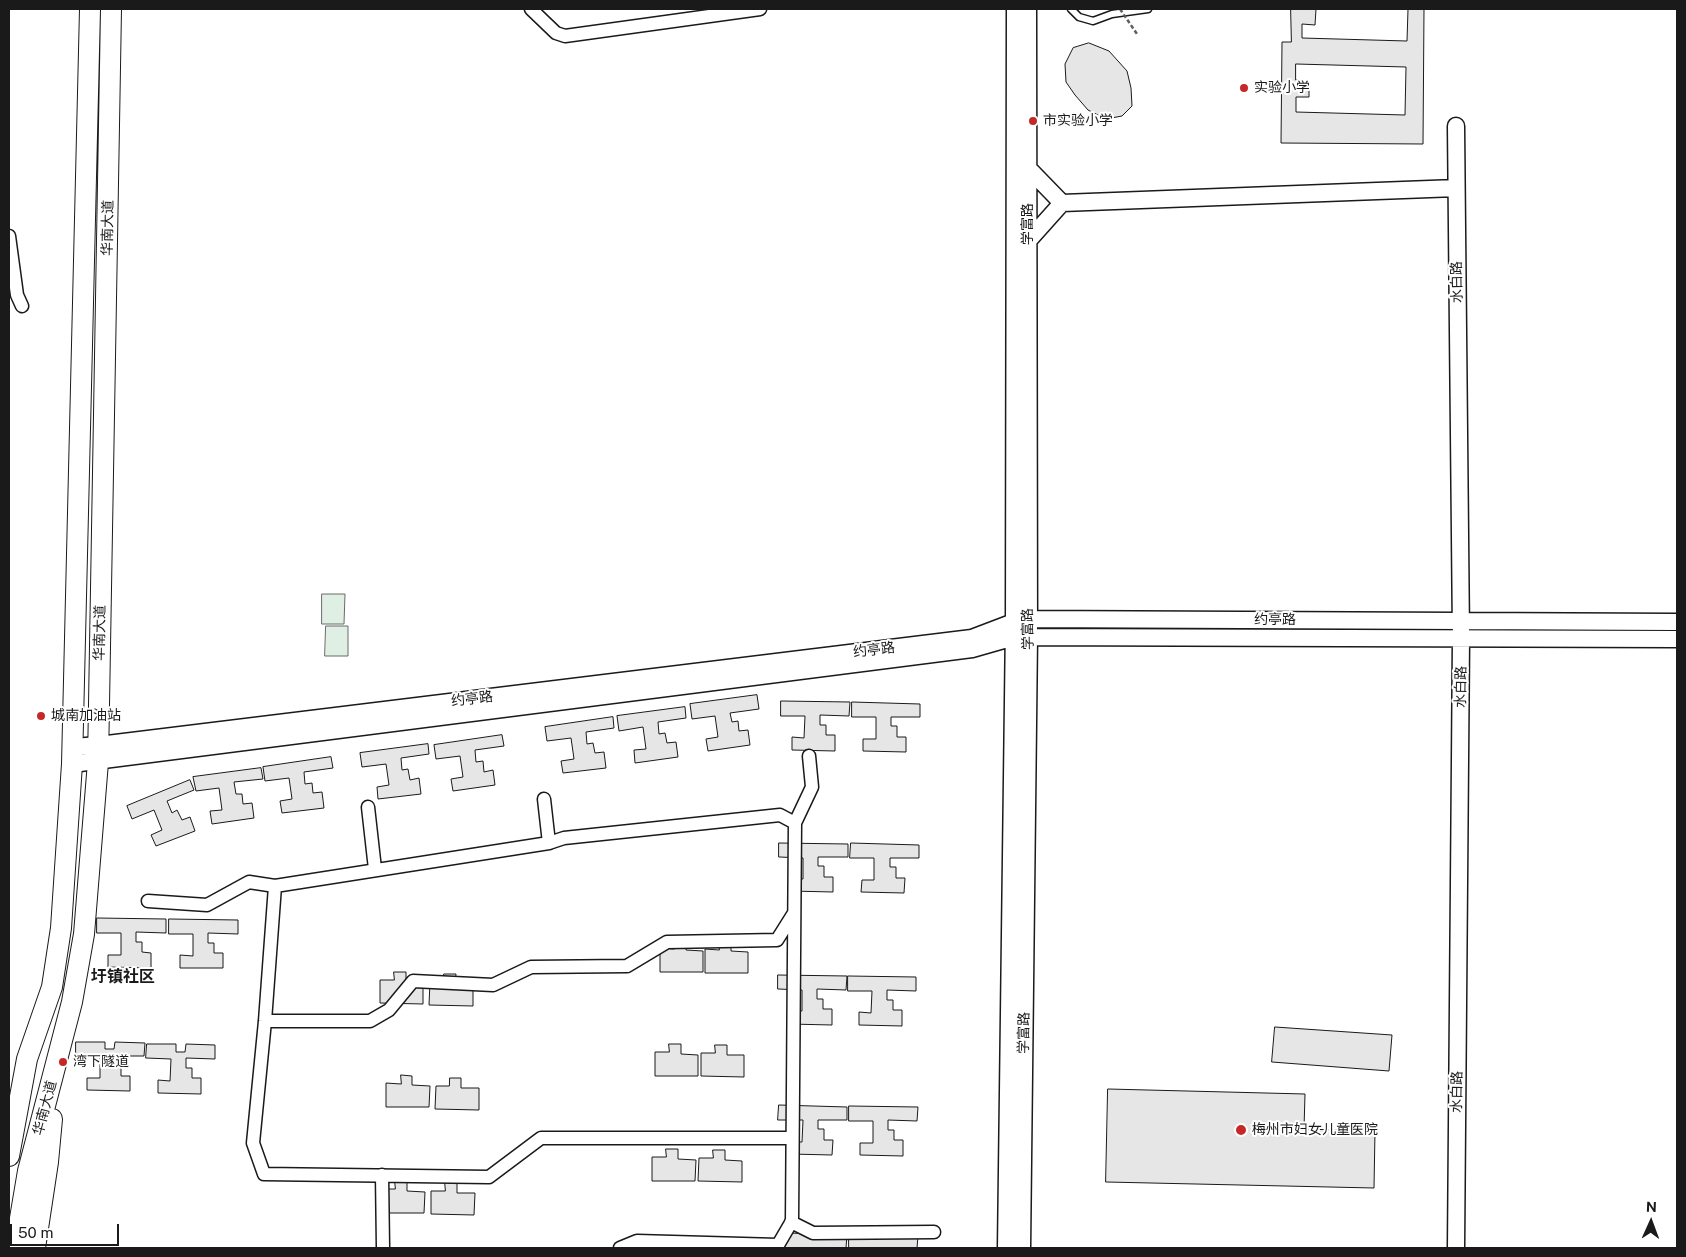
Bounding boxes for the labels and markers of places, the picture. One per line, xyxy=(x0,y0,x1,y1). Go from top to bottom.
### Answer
place label: 实验小学 xyxy=(1254,80,1310,96)
marker: 实验小学 xyxy=(1238,82,1250,94)
place label: 市实验小学 xyxy=(1043,113,1113,129)
marker: 市实验小学 xyxy=(1027,115,1039,127)
place label: 城南加油站 xyxy=(51,708,121,724)
marker: 城南加油站 xyxy=(35,710,47,722)
place label: 湾下隧道 xyxy=(73,1054,129,1070)
marker: 湾下隧道 xyxy=(57,1056,69,1068)
place label: 梅州市妇女儿童医院 xyxy=(1252,1122,1378,1138)
marker: 梅州市妇女儿童医院 xyxy=(1234,1123,1248,1137)

